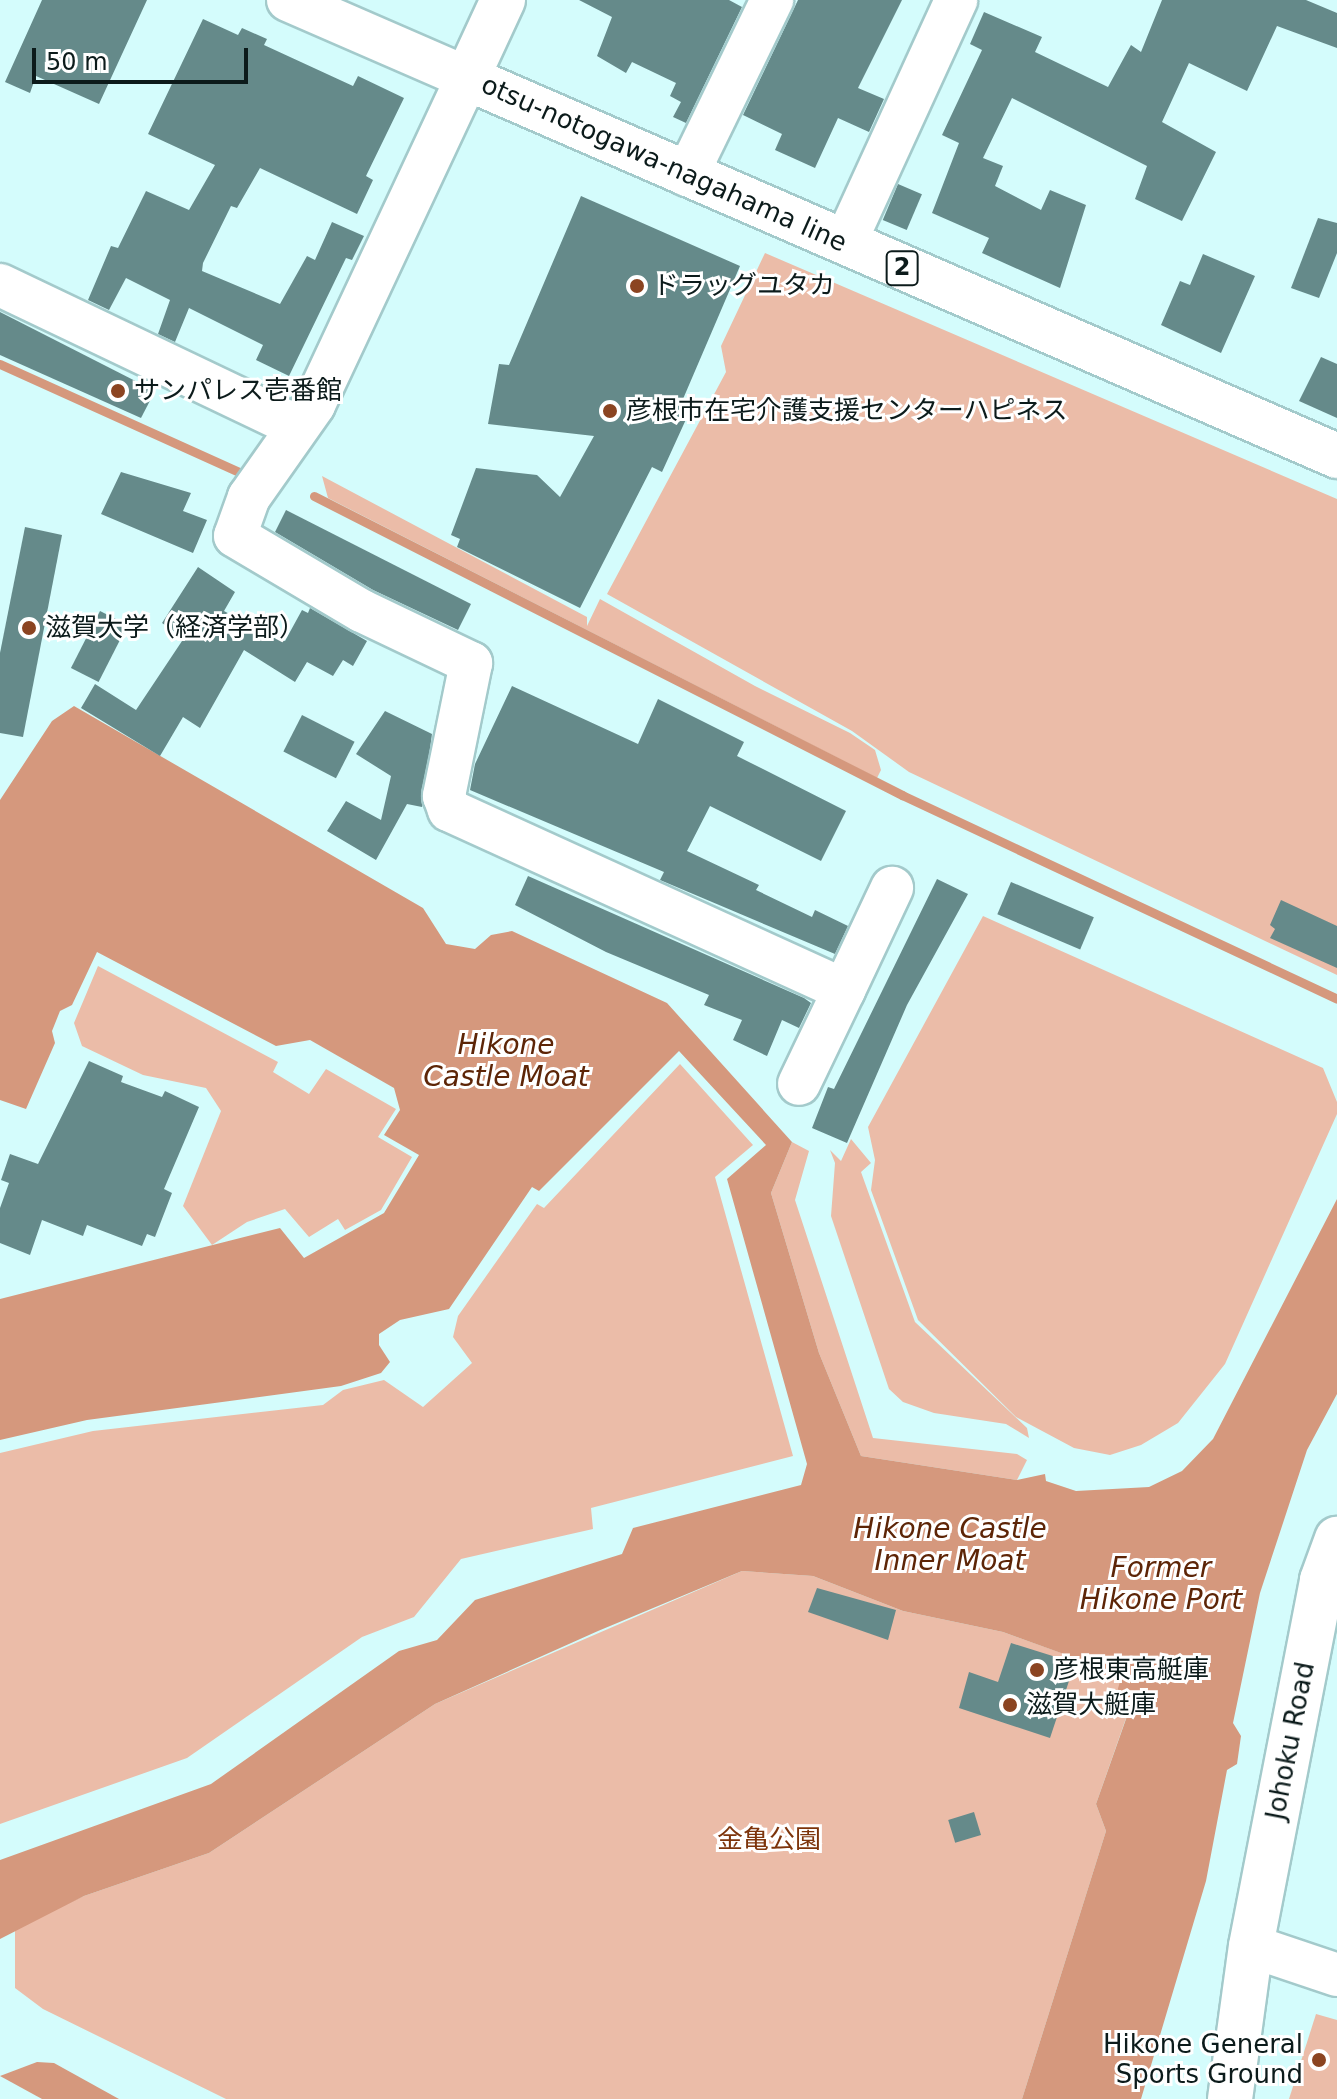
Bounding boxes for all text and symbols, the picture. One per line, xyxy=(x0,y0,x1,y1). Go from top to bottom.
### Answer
scale bar xyxy=(36,32,252,82)
text: 50 m xyxy=(46,48,108,76)
street label: otsu-notogawa-nagahama line xyxy=(476,69,852,259)
road number: 2 xyxy=(884,248,920,288)
place label: ドラッグユタカ xyxy=(653,270,835,302)
marker: ドラッグユタカ xyxy=(628,277,646,295)
place label: サンパレス壱番館 xyxy=(134,375,342,407)
marker: サンパレス壱番館 xyxy=(109,382,127,400)
place label: 彦根市在宅介護支援センターハピネス xyxy=(626,395,1068,427)
marker: 彦根市在宅介護支援センターハピネス xyxy=(601,402,619,420)
place label: 滋賀大学（経済学部） xyxy=(45,612,305,644)
marker: 滋賀大学（経済学部） xyxy=(20,619,38,637)
water label: Hikone Castle Moat xyxy=(423,1028,589,1094)
water label: Hikone Castle Inner Moat xyxy=(853,1512,1047,1578)
water label: Former Hikone Port xyxy=(1080,1551,1242,1617)
place label: 彦根東高艇庫 xyxy=(1053,1654,1209,1686)
street label: Johoku Road xyxy=(1260,1659,1322,1823)
marker: 彦根東高艇庫 xyxy=(1028,1661,1046,1679)
place label: 滋賀大艇庫 xyxy=(1026,1689,1156,1721)
marker: 滋賀大艇庫 xyxy=(1001,1696,1019,1714)
park label: 金亀公園 xyxy=(717,1824,821,1856)
place label: Hikone General Sports Ground xyxy=(1103,2029,1303,2090)
marker: Hikone General Sports Ground xyxy=(1310,2051,1328,2069)

